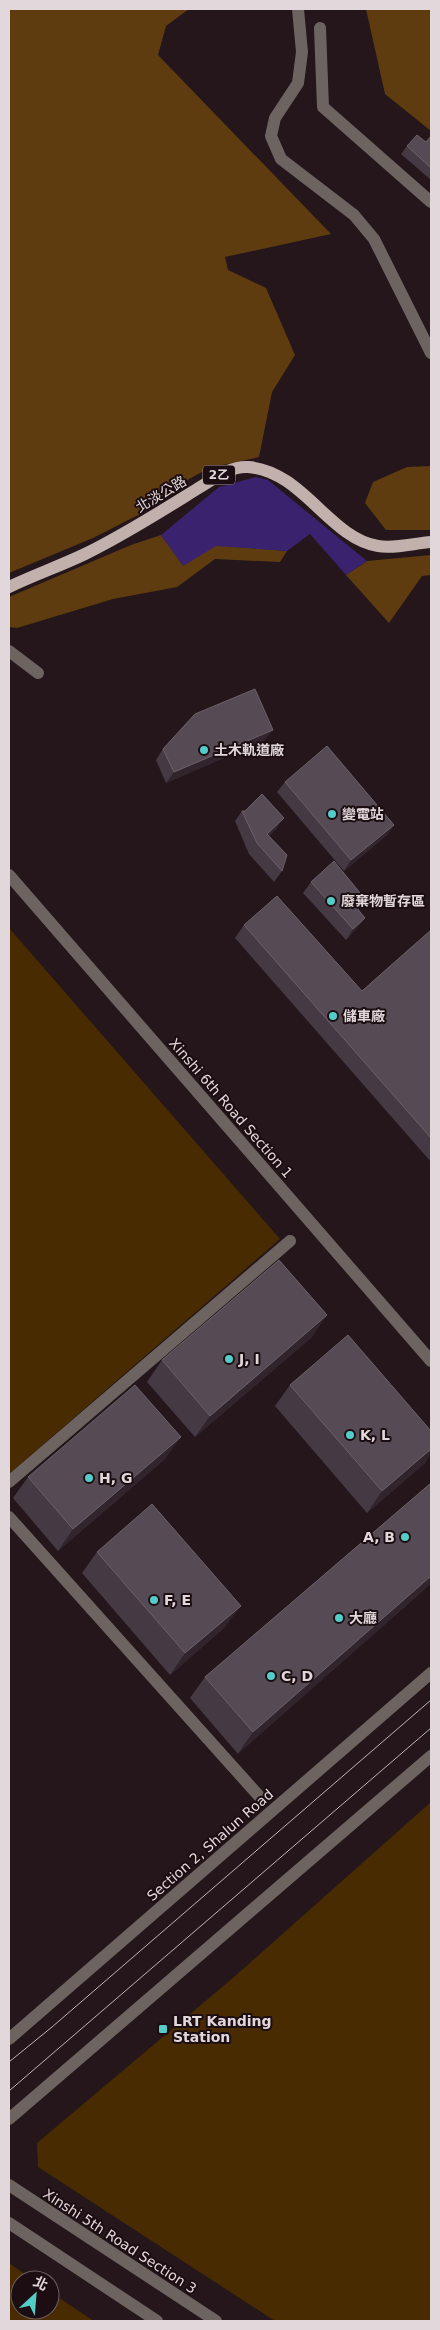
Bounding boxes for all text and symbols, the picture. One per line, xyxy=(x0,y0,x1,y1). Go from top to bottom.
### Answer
road number: 2乙 xyxy=(203,466,235,484)
street label: 北淡公路 xyxy=(133,473,189,515)
place label: 土木軌道廠 xyxy=(214,742,284,758)
marker: 土木軌道廠 xyxy=(198,744,210,756)
place label: 變電站 xyxy=(342,806,384,822)
marker: 變電站 xyxy=(326,808,338,820)
place label: 廢棄物暫存區 xyxy=(341,893,425,909)
marker: 廢棄物暫存區 xyxy=(325,895,337,907)
place label: 儲車廠 xyxy=(343,1008,385,1024)
marker: 儲車廠 xyxy=(327,1010,339,1022)
street label: Xinshi 6th Road Section 1 xyxy=(166,1035,296,1181)
place label: J, I xyxy=(238,1351,260,1367)
marker: J, I xyxy=(223,1353,235,1365)
place label: K, L xyxy=(360,1427,390,1443)
marker: K, L xyxy=(344,1429,356,1441)
place label: H, G xyxy=(99,1470,132,1486)
marker: H, G xyxy=(83,1472,95,1484)
place label: A, B xyxy=(363,1529,395,1545)
marker: A, B xyxy=(399,1531,411,1543)
place label: F, E xyxy=(164,1592,191,1608)
marker: F, E xyxy=(148,1594,160,1606)
place label: 大廳 xyxy=(349,1610,377,1626)
marker: 大廳 xyxy=(333,1612,345,1624)
place label: C, D xyxy=(281,1668,313,1684)
marker: C, D xyxy=(265,1670,277,1682)
street label: Section 2, Shalun Road xyxy=(144,1786,276,1904)
place label: LRT Kanding Station xyxy=(173,2013,272,2045)
marker: LRT Kanding Station xyxy=(157,2023,169,2035)
street label: Xinshi 5th Road Section 3 xyxy=(40,2185,200,2297)
north arrow xyxy=(10,2270,60,2320)
text: 北 xyxy=(31,2273,50,2294)

